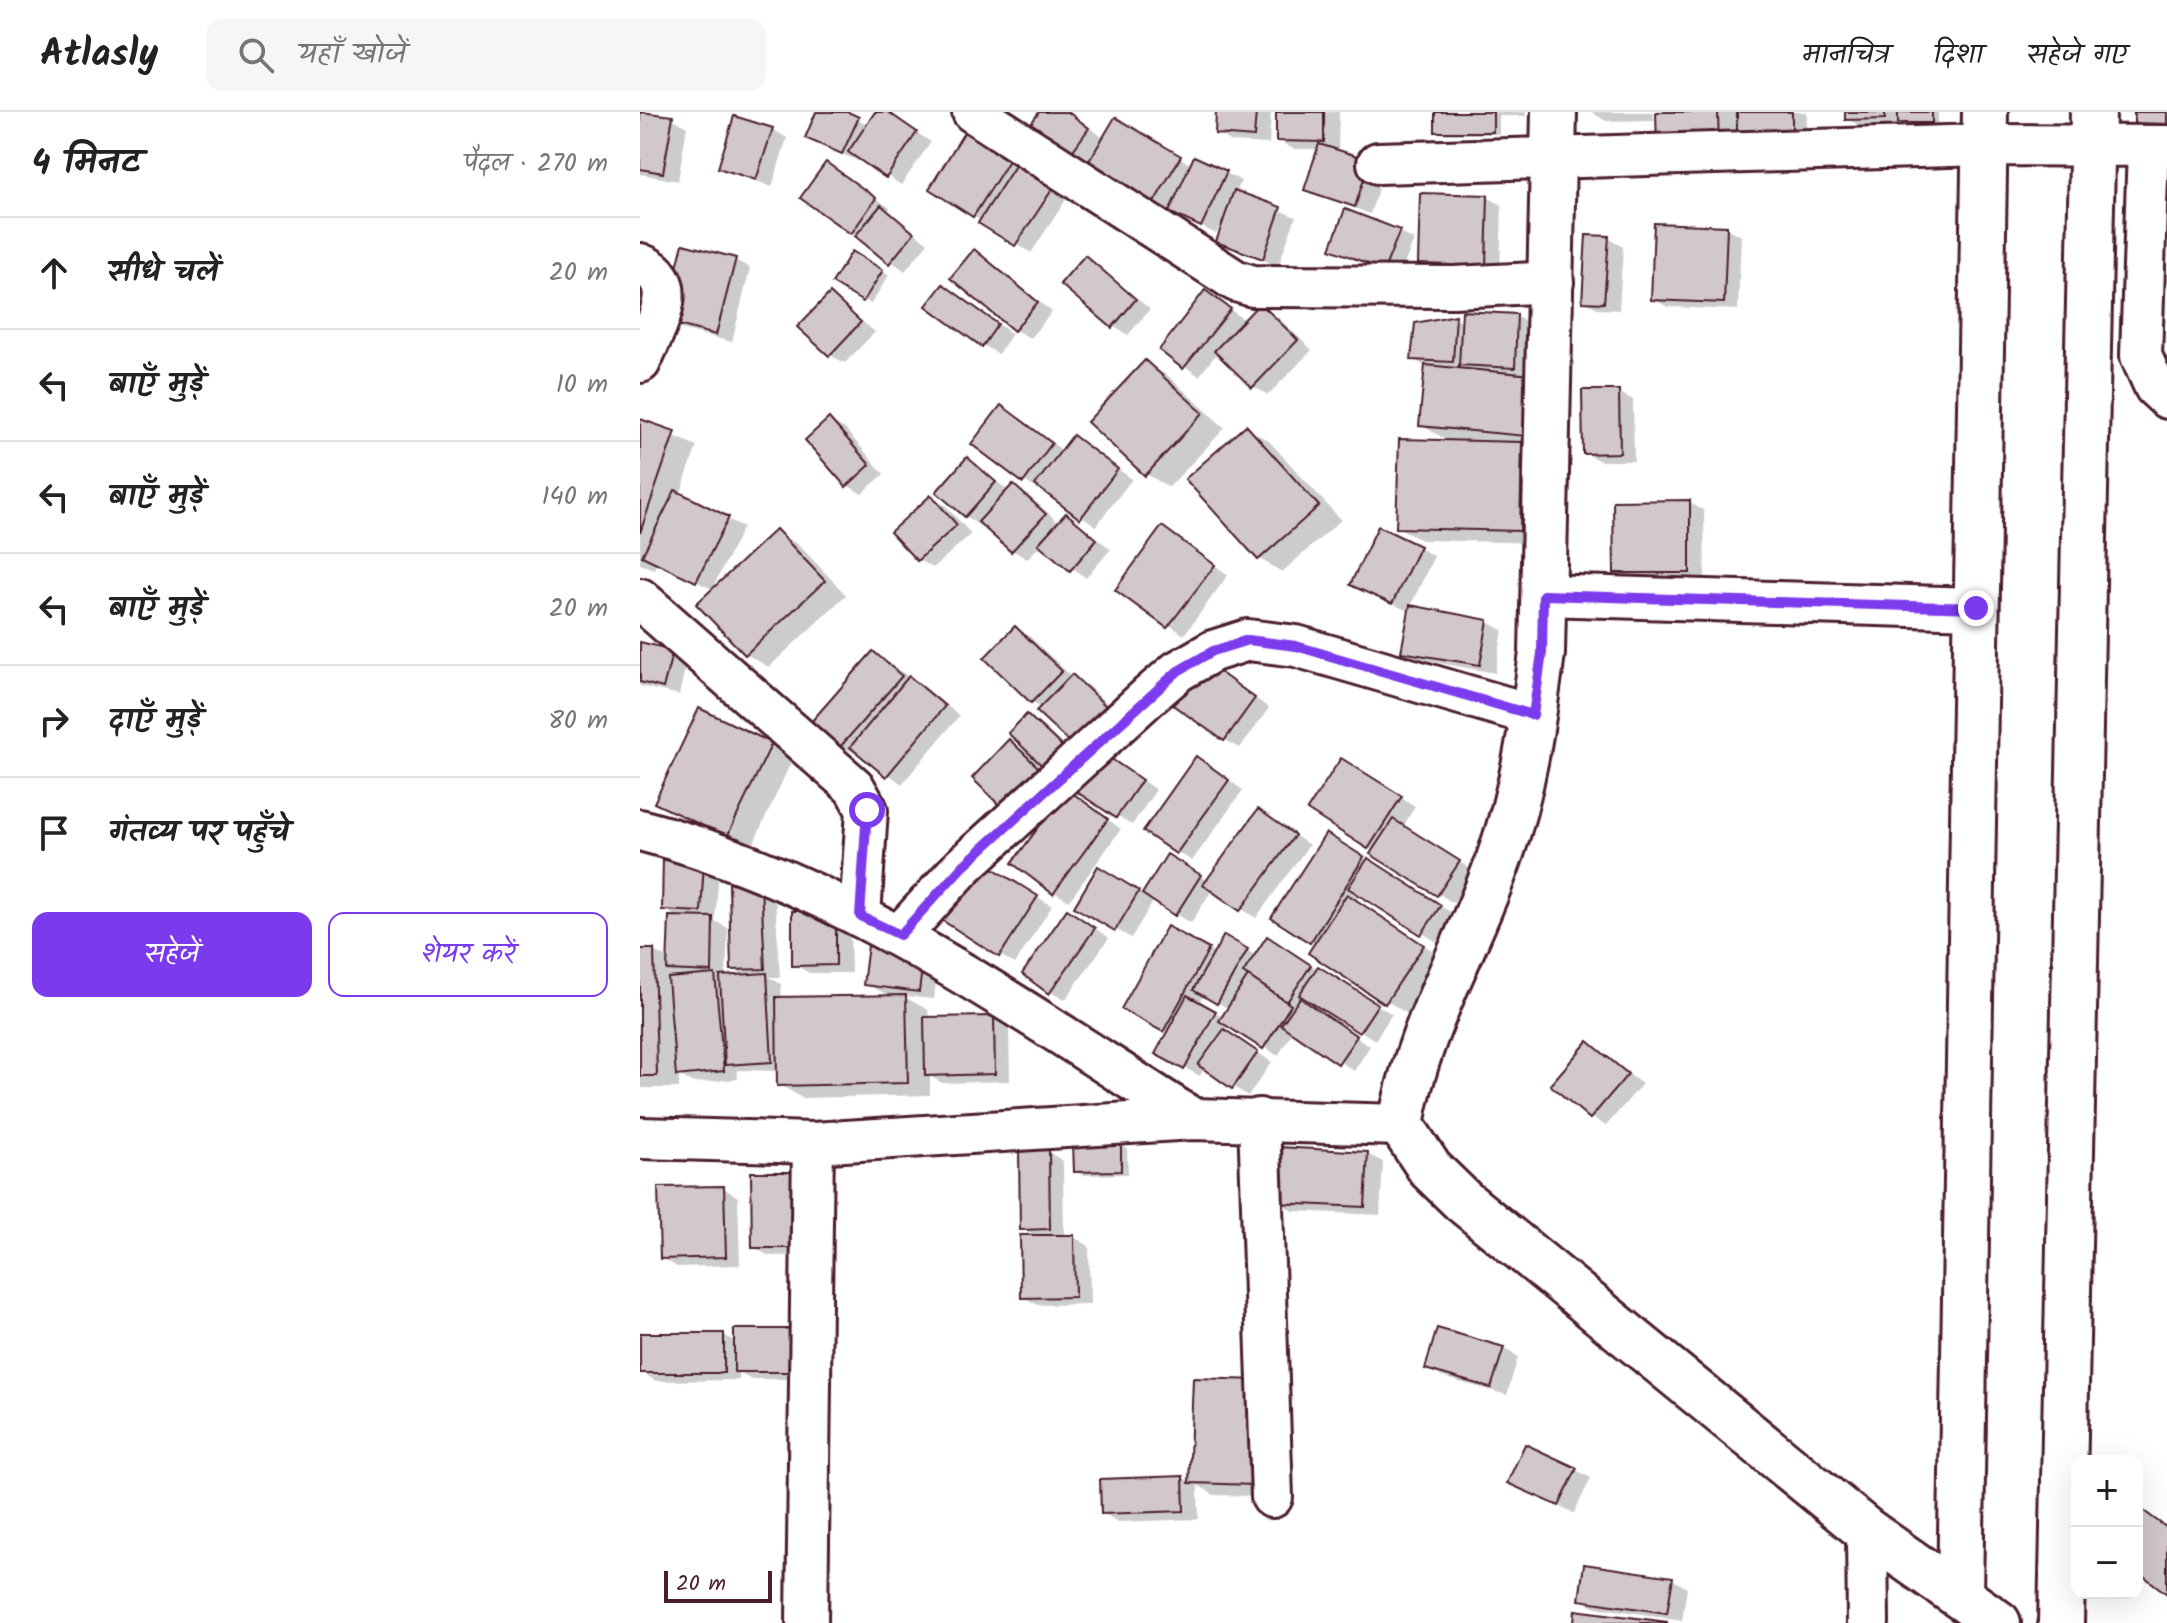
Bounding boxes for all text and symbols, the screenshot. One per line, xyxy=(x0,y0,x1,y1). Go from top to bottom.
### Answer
search box xyxy=(206,19,766,91)
text: Atlasly xyxy=(40,25,158,85)
text: यहाँ खोजें xyxy=(298,31,406,79)
icon: search xyxy=(234,33,278,77)
text: मानचित्र xyxy=(1802,33,1889,78)
text: दिशा xyxy=(1933,33,1983,78)
text: सहेजे गए xyxy=(2027,33,2127,78)
text: 4 मिनट xyxy=(32,137,141,191)
text: पैदल · 270 m xyxy=(464,143,608,185)
text: सीधे चलें xyxy=(108,249,218,297)
icon: ahead xyxy=(32,251,76,295)
text: 20 m xyxy=(549,252,608,294)
text: बाएँ मुड़ें xyxy=(108,361,204,409)
icon: left xyxy=(32,363,76,407)
text: 10 m xyxy=(556,364,608,406)
text: बाएँ मुड़ें xyxy=(108,473,204,521)
icon: left xyxy=(32,475,76,519)
text: 140 m xyxy=(541,476,608,518)
text: बाएँ मुड़ें xyxy=(108,585,204,633)
icon: left xyxy=(32,587,76,631)
text: 20 m xyxy=(549,588,608,630)
route end xyxy=(1958,590,1994,626)
text: दाएँ मुड़ें xyxy=(108,697,202,745)
icon: right xyxy=(32,699,76,743)
text: 80 m xyxy=(548,700,608,742)
route start xyxy=(849,792,885,828)
text: गंतव्य पर पहुँचे xyxy=(108,809,289,857)
icon: arrive xyxy=(32,811,76,855)
button: सहेजें xyxy=(32,912,312,997)
button: शेयर करें xyxy=(328,912,608,997)
map controls xyxy=(2071,1455,2143,1599)
button: + xyxy=(2071,1455,2143,1527)
button: − xyxy=(2071,1527,2143,1599)
scale bar xyxy=(664,1567,772,1603)
text: 20 m xyxy=(676,1567,726,1602)

